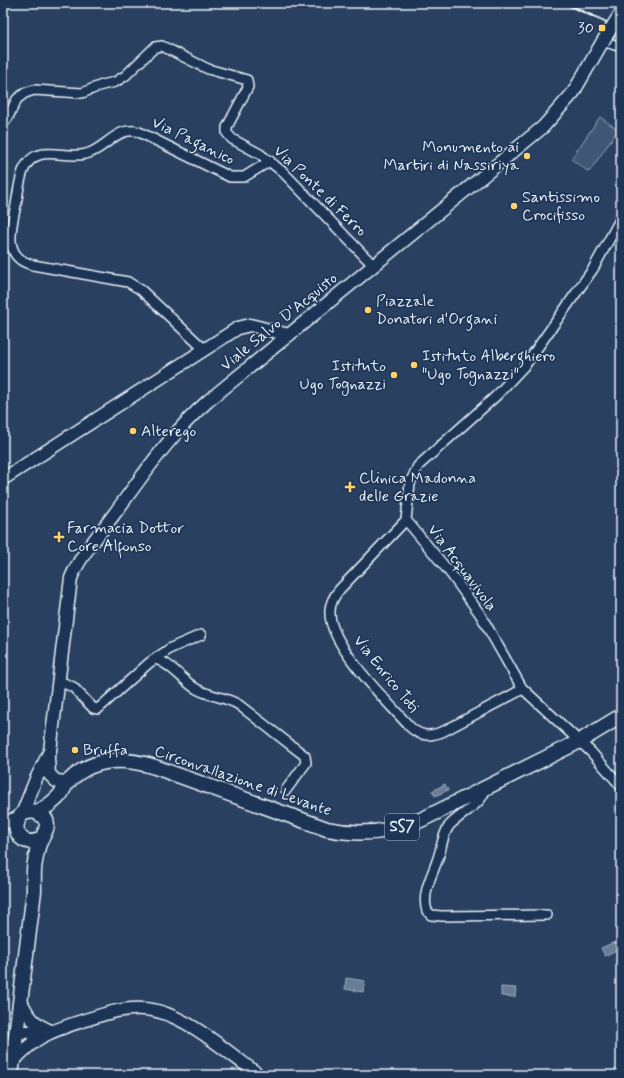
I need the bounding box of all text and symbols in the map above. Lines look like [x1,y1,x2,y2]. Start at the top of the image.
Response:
place label: 30 [578,18,594,39]
marker: 30 [597,23,607,33]
street label: Via Paganico [148,112,238,171]
place label: Monumento ai Martiri di Nassiriya [384,137,519,176]
street label: Via Ponte di Ferro [269,141,372,241]
marker: Monumento ai Martiri di Nassiriya [522,151,532,161]
place label: Santissimo Crocifisso [522,187,600,226]
marker: Santissimo Crocifisso [509,201,519,211]
street label: Viale Salvo D'Acquisto [216,268,342,376]
place label: Piazzale Donatori d'Organi [376,291,498,331]
marker: Piazzale Donatori d'Organi [363,305,373,315]
place label: Istituto Alberghiero "Ugo Tognazzi" [422,346,555,386]
place label: Istituto Ugo Tognazzi [300,356,386,396]
marker: Istituto Alberghiero "Ugo Tognazzi" [409,360,419,370]
marker: Istituto Ugo Tognazzi [389,370,399,380]
place label: Alterego [141,421,197,442]
marker: Alterego [128,426,138,436]
place label: Clinica Madonna delle Grazie [359,468,476,507]
marker: Clinica Madonna delle Grazie [344,481,356,493]
place label: Farmacia Dottor Core Alfonso [67,518,184,559]
street label: Via Acquavivola [422,520,502,616]
marker: Farmacia Dottor Core Alfonso [54,532,64,542]
street label: Via Enrico Toti [348,631,424,717]
place label: Bruffa [83,740,128,761]
street label: Circonvallazione di Levante [152,741,334,821]
marker: Bruffa [70,745,80,755]
road number: SS7 [385,814,419,840]

